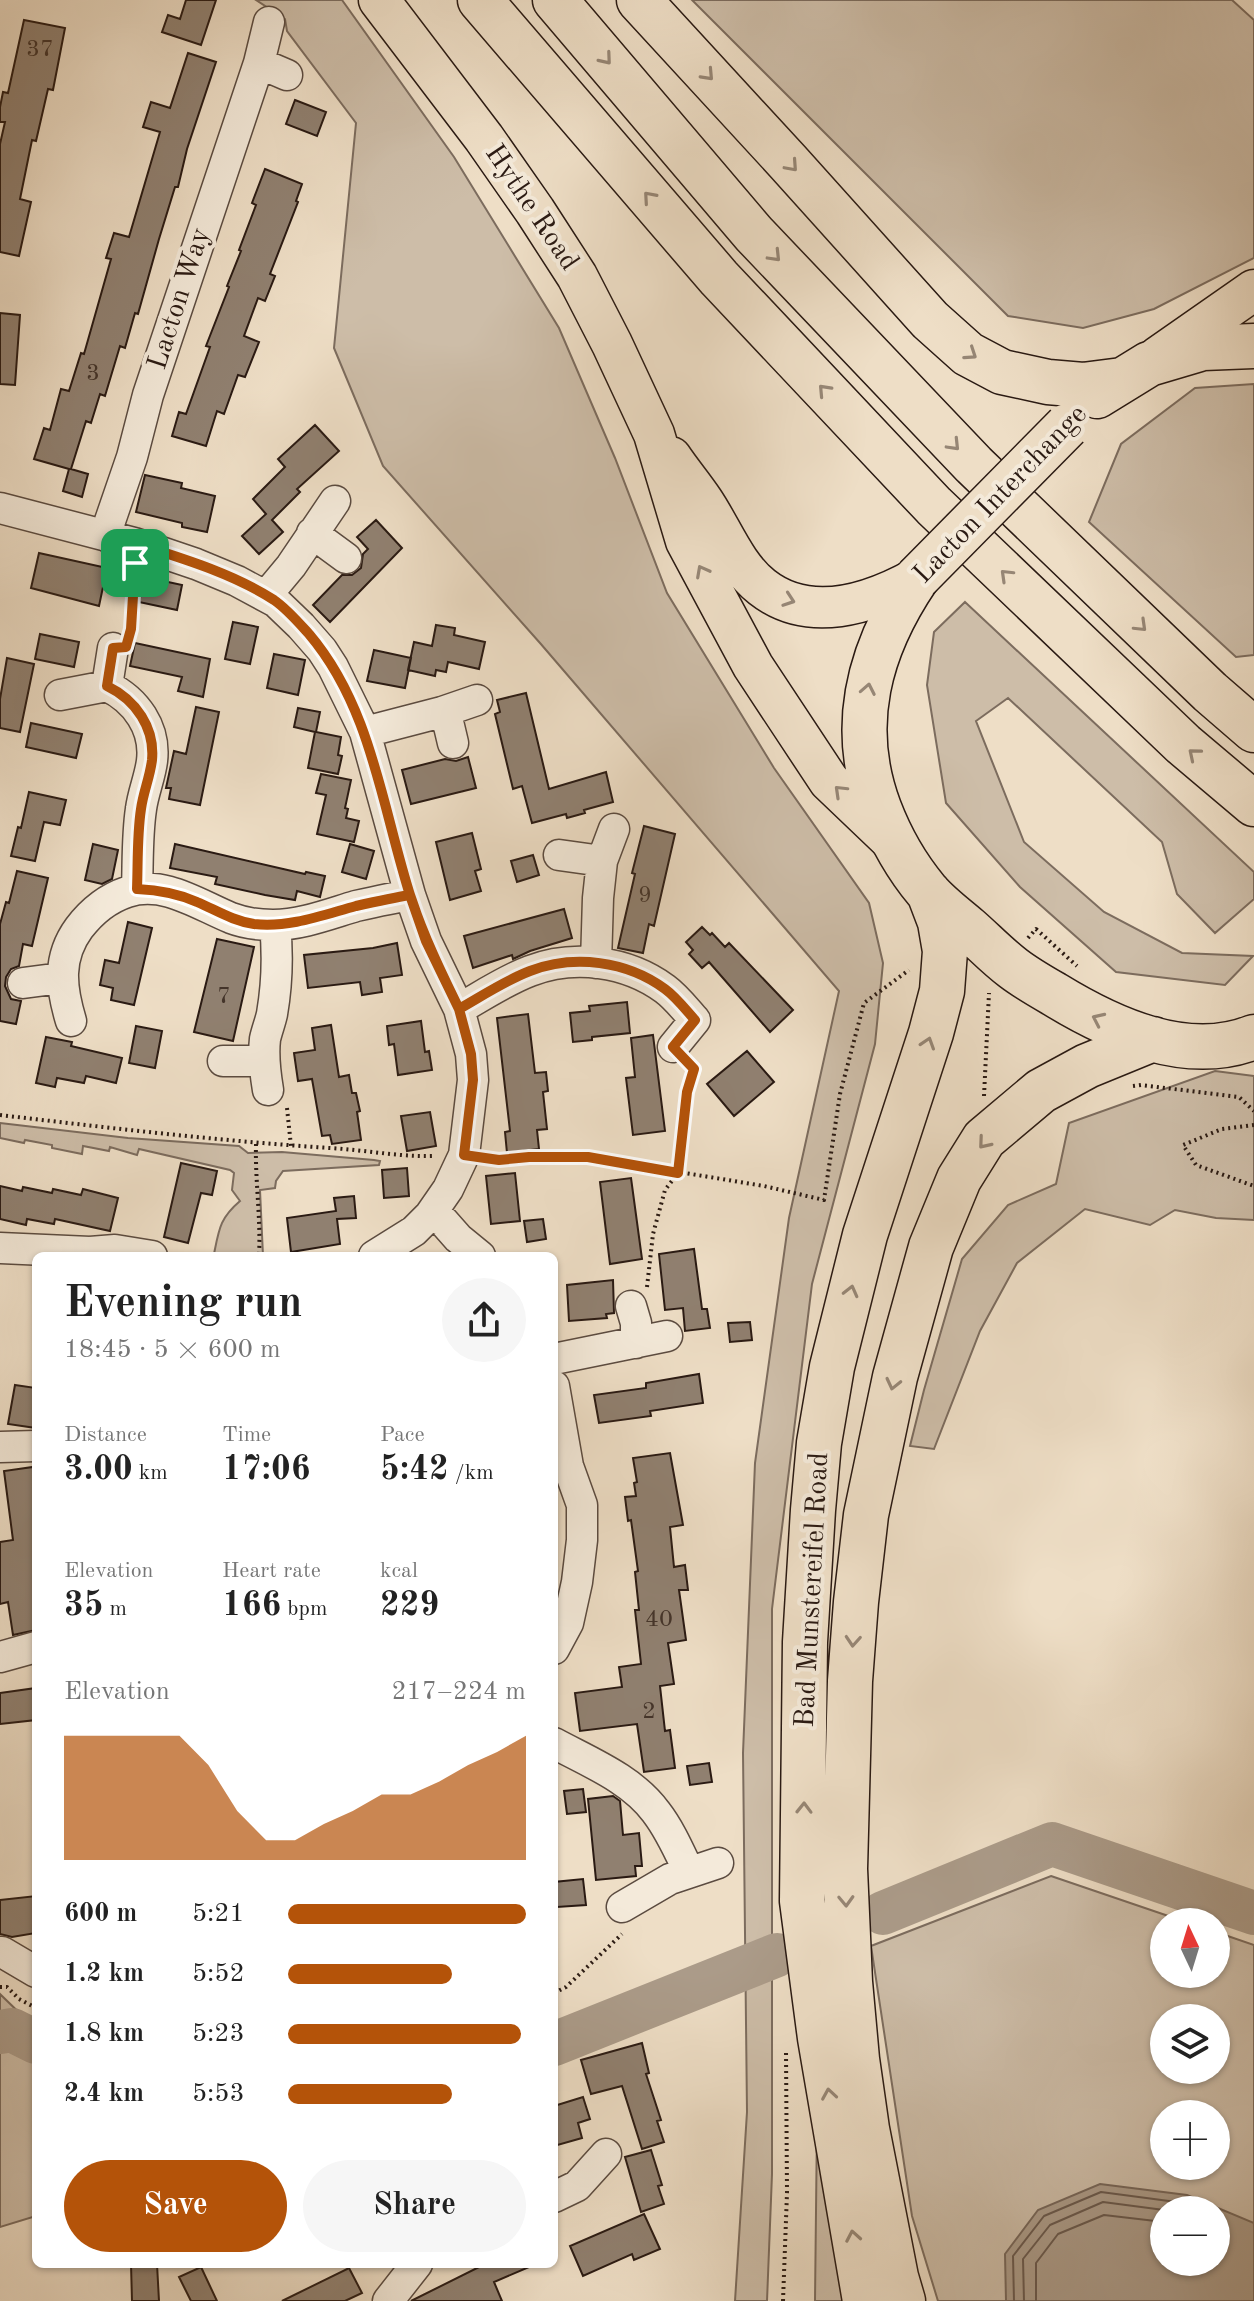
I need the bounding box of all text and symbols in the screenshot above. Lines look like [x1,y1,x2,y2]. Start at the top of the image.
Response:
house number: 37 [26,38,54,62]
one-way arrow [596,50,610,65]
one-way arrow [699,65,713,80]
street label: Hythe Road [479,140,583,276]
one-way arrow [783,157,797,171]
one-way arrow [644,192,659,207]
street label: Lacton Way [144,224,216,373]
one-way arrow [766,247,781,261]
one-way arrow [962,344,976,359]
house number: 3 [86,362,100,386]
one-way arrow [818,385,833,399]
street label: Lacton Interchange [909,400,1093,590]
one-way arrow [945,436,960,450]
pin [101,529,169,597]
icon: arrive [113,541,157,585]
one-way arrow [696,565,711,580]
one-way arrow [1001,570,1015,585]
one-way arrow [781,591,795,607]
one-way arrow [1132,616,1146,631]
one-way arrow [859,683,876,696]
one-way arrow [1189,749,1204,764]
one-way arrow [834,786,849,800]
house number: 9 [638,884,652,908]
house number: 7 [217,985,231,1009]
one-way arrow [1091,1013,1106,1029]
one-way arrow [919,1036,935,1050]
one-way arrow [979,1133,994,1148]
button: share [442,1278,526,1362]
text: Evening run [64,1282,302,1326]
one-way arrow [842,1285,859,1299]
text: 18:45 · 5 × 600 m [64,1337,281,1363]
one-way arrow [886,1377,903,1391]
text: Distance [64,1424,147,1446]
text: Time [222,1424,271,1446]
text: Pace [380,1424,425,1446]
street label: Bad Munstereifel Road [792,1452,834,1728]
text: 3.00 [64,1453,133,1487]
text: 17:06 [222,1453,310,1487]
text: 5:42 [380,1453,449,1487]
text: km [133,1462,168,1484]
text: /km [449,1462,494,1484]
text: Elevation [64,1560,154,1582]
text: Heart rate [222,1560,321,1582]
text: kcal [380,1560,418,1582]
text: 35 [64,1589,103,1623]
text: 166 [222,1589,281,1623]
text: 229 [380,1589,439,1623]
text: m [103,1598,127,1620]
text: bpm [281,1598,327,1620]
house number: 40 [645,1608,673,1632]
one-way arrow [845,1635,862,1648]
text: Elevation [64,1679,170,1705]
text: 217–224 m [391,1679,526,1705]
house number: 2 [642,1700,656,1724]
one-way arrow [796,1801,813,1814]
one-way arrow [838,1895,855,1907]
text: 600 m [64,1901,137,1927]
text: 5:21 [192,1901,245,1927]
north arrow [1150,1908,1230,1988]
map controls [1150,1908,1230,2276]
text: 1.2 km [64,1961,144,1987]
text: 5:52 [192,1961,245,1987]
button: layers [1150,2004,1230,2084]
text: 1.8 km [64,2021,144,2047]
text: 5:23 [192,2021,245,2047]
text: 2.4 km [64,2081,144,2107]
text: 5:53 [192,2081,245,2107]
one-way arrow [821,2087,838,2101]
button: + [1150,2100,1230,2180]
button: Save [64,2160,287,2252]
button: Share [303,2160,526,2252]
button: − [1150,2196,1230,2276]
one-way arrow [845,2229,862,2243]

